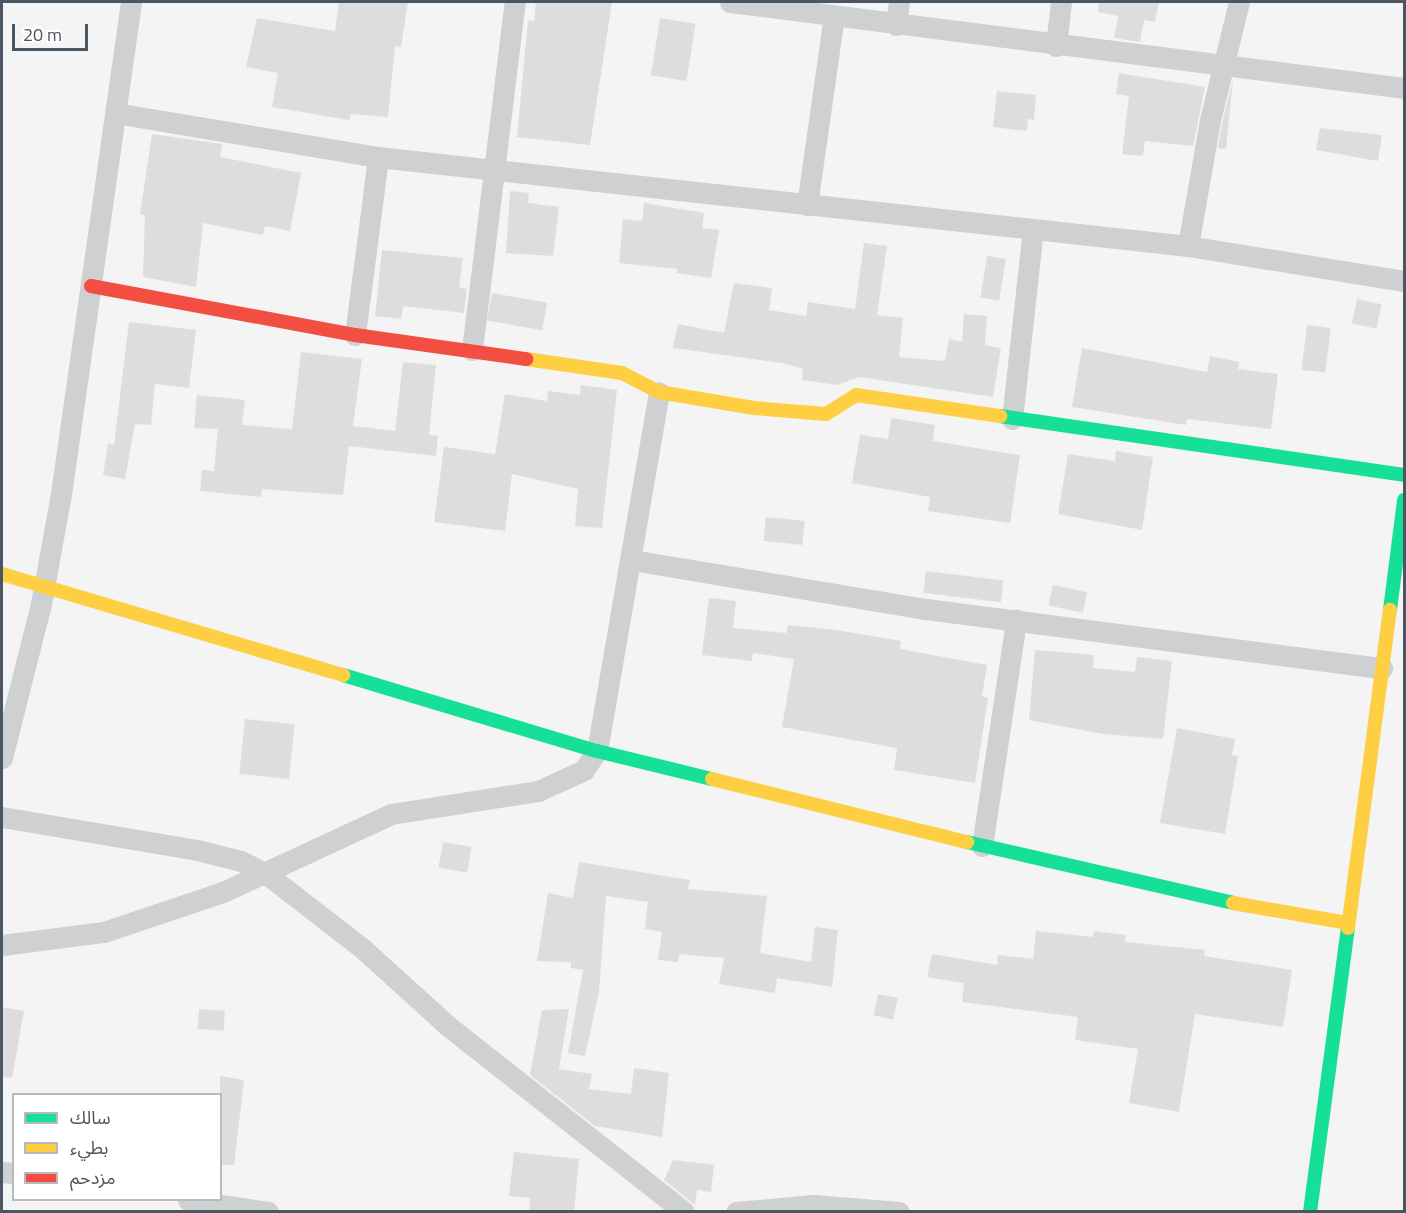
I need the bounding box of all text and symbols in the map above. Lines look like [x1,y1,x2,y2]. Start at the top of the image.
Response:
scale bar [15,12,92,50]
text: 20 m [23,21,62,48]
legend [12,1093,222,1201]
text: سالك [70,1104,111,1131]
text: بطيء [70,1134,108,1161]
text: مزدحم [70,1164,115,1191]

